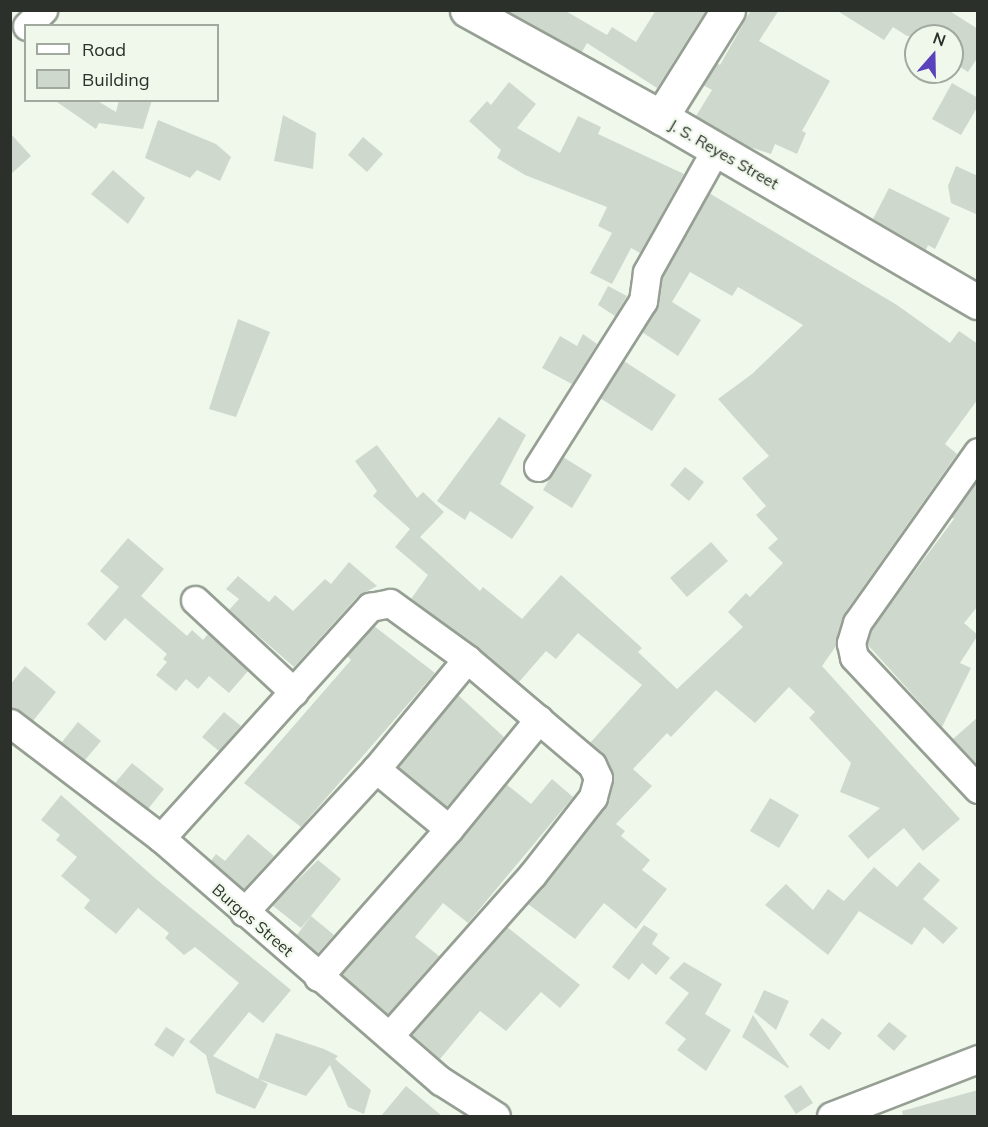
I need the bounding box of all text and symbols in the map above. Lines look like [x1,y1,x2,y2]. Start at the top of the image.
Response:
legend [24,24,219,102]
north arrow [904,24,964,84]
text: N [930,27,949,50]
text: Road [82,38,126,61]
text: Building [82,68,150,91]
street label: J. S. Reyes Street [666,115,782,193]
street label: Burgos Street [209,880,297,960]

